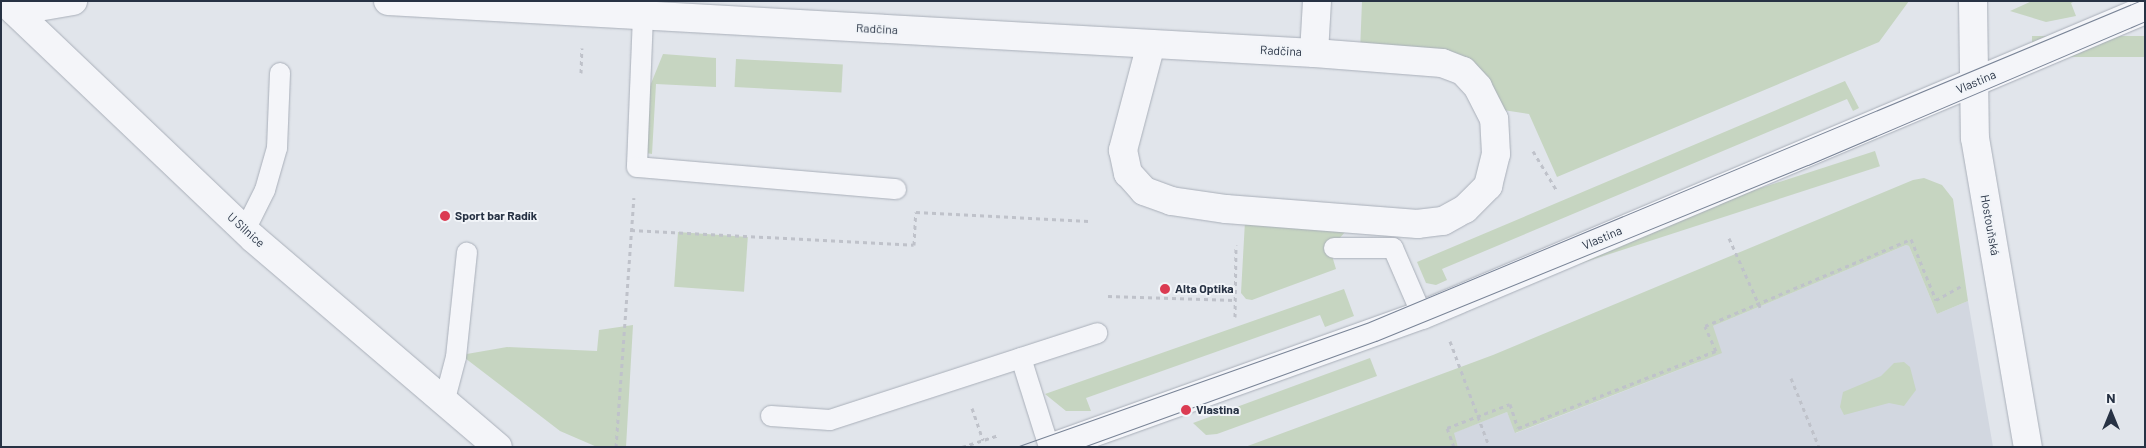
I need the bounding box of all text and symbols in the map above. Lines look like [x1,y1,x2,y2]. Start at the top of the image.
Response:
street label: Radčina [856,21,898,37]
street label: Radčina [1260,43,1302,59]
street label: Vlastina [1954,67,1998,97]
street label: Hostouňská [1978,193,2002,257]
place label: Sport bar Radík [455,209,537,223]
street label: U Silnice [224,210,268,250]
marker: Sport bar Radík [439,210,451,222]
street label: Vlastina [1580,223,1624,253]
place label: Alta Optika [1175,282,1234,296]
marker: Alta Optika [1159,283,1171,295]
north arrow [2086,388,2136,438]
text: N [2106,389,2116,406]
place label: Vlastina [1196,403,1239,417]
marker: Vlastina [1180,404,1192,416]

